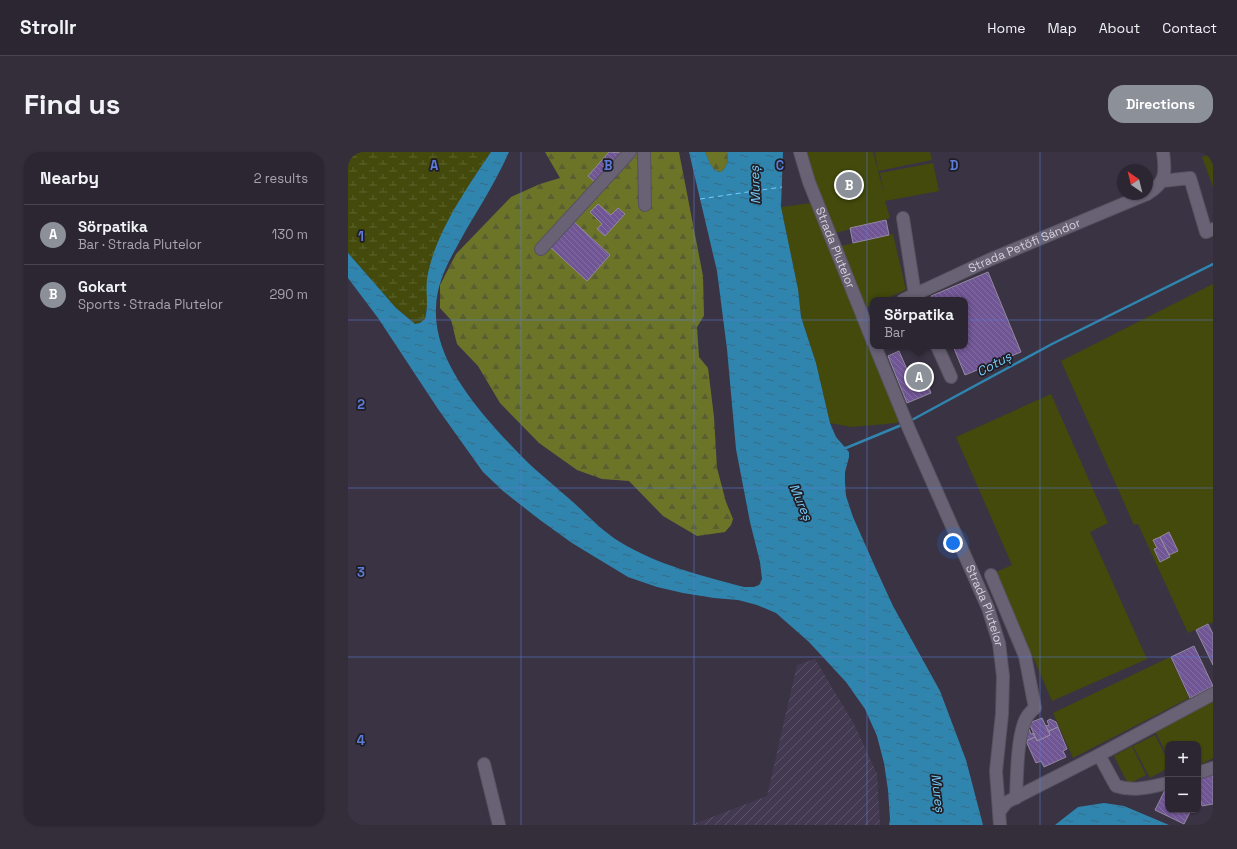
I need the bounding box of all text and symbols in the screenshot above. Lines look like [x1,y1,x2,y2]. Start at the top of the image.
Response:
text: Strollr [20,15,77,40]
text: Home [987,19,1025,37]
text: Map [1047,19,1077,37]
text: About [1099,19,1140,37]
text: Contact [1162,19,1217,37]
button: Directions [1108,85,1213,123]
text: Find us [24,86,121,122]
text: A [430,157,439,174]
text: B [604,157,613,174]
text: C [776,157,784,174]
text: D [950,157,959,174]
water label: Mureș [746,164,764,204]
north arrow [1117,164,1153,200]
text: Nearby [40,167,99,189]
text: 2 results [254,170,308,187]
pin: B [836,170,862,200]
street label: Strada Plutelor [812,204,859,291]
street label: Strada Petöfi Sándor [966,215,1083,277]
text: Sörpatika [78,217,148,236]
text: A [49,226,57,243]
text: 130 m [272,226,308,243]
text: 1 [358,228,364,245]
text: Bar · Strada Plutelor [78,236,202,253]
text: Gokart [78,277,127,296]
text: B [49,286,57,303]
text: 290 m [269,286,308,303]
text: Sports · Strada Plutelor [78,296,223,313]
popup [870,297,968,349]
text: Sörpatika [884,305,954,324]
text: Bar [884,324,905,341]
water label: Cotuș [974,347,1015,380]
pin: A [906,362,932,392]
text: 2 [357,396,365,413]
water label: Mureș [786,481,817,524]
your location [943,533,963,553]
street label: Strada Plutelor [962,562,1007,648]
text: 3 [357,564,365,581]
text: 4 [357,732,365,749]
map controls [1165,741,1201,813]
button: + [1165,741,1201,777]
water label: Mureș [927,773,949,814]
button: − [1165,777,1201,813]

